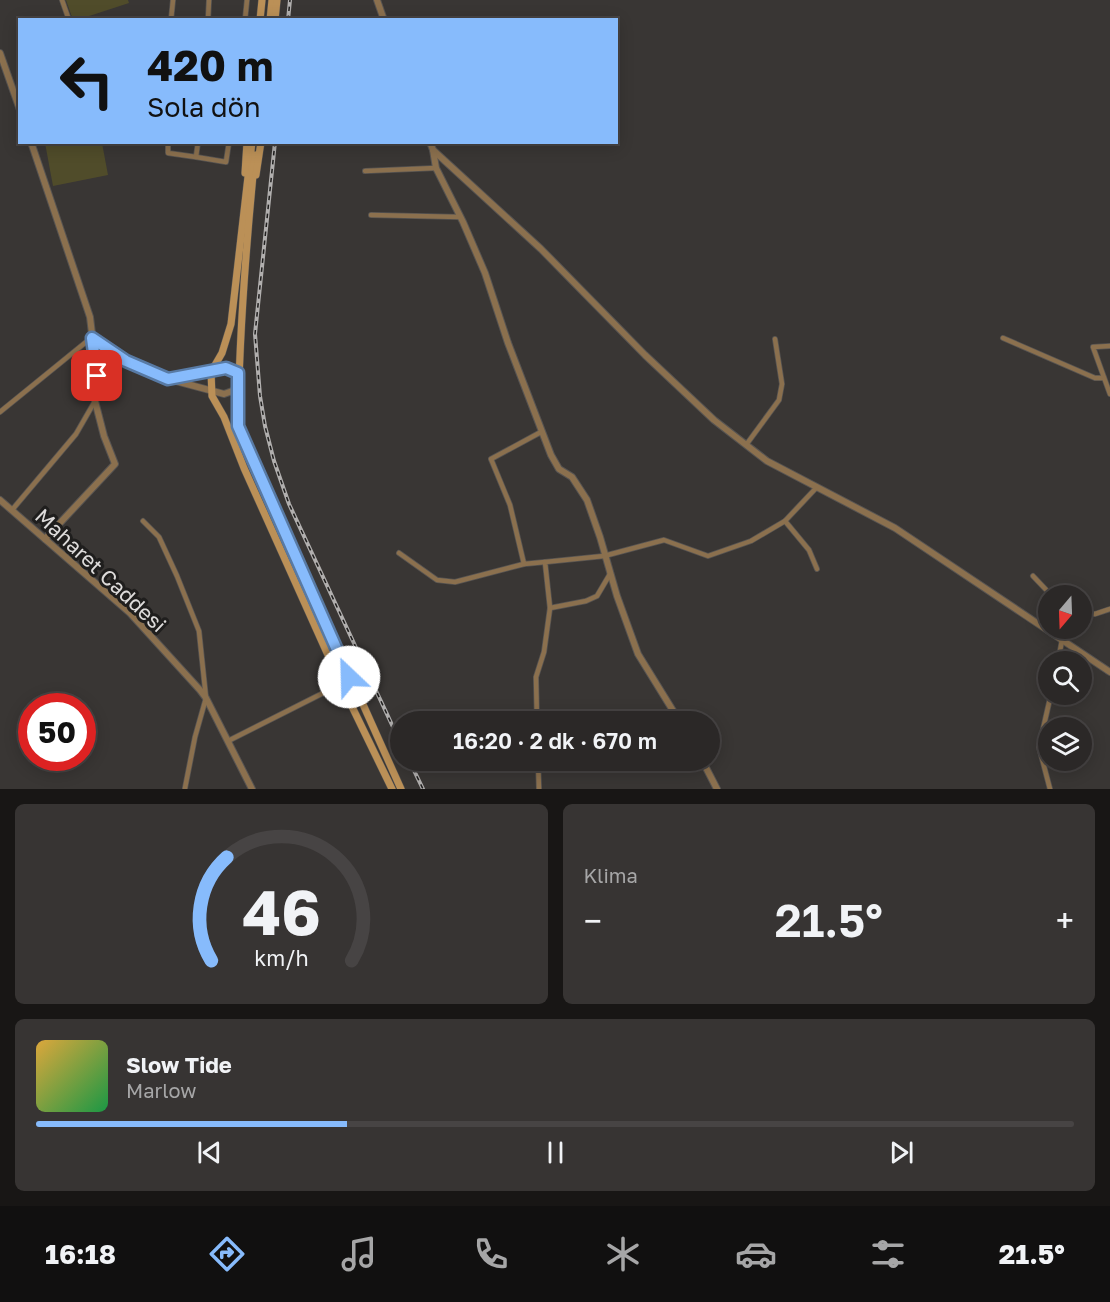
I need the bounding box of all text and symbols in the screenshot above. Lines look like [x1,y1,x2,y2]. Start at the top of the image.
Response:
text: 420 m [147,40,273,90]
icon: left [48,42,126,120]
text: Sola dön [147,91,261,123]
pin [71,350,122,401]
icon: arrive [80,359,113,392]
street label: Maharet Caddesi [30,503,172,637]
north arrow [1038,585,1092,639]
map controls [1038,585,1092,771]
position arrow [317,645,381,709]
button: search [1038,651,1092,705]
speed limit sign: 50 [18,693,96,771]
button: layers [1038,717,1092,771]
text: 16:20 · 2 dk · 670 m [453,727,657,754]
text: Klima [584,863,638,887]
text: 46 [242,874,321,949]
text: 21.5° [775,893,883,947]
text: − [584,901,602,940]
text: + [1056,901,1074,940]
text: km/h [254,945,309,971]
text: Slow Tide [126,1051,232,1078]
text: Marlow [126,1078,197,1102]
icon: previous [193,1136,226,1169]
icon: pause [539,1136,572,1169]
icon: next [885,1136,918,1169]
icon: directions [206,1233,248,1275]
icon: music [338,1233,380,1275]
icon: phone [470,1233,512,1275]
icon: climate [602,1233,644,1275]
icon: car [735,1233,777,1275]
icon: filters [867,1233,909,1275]
text: 16:18 [45,1238,116,1270]
text: 21.5° [999,1238,1065,1270]

